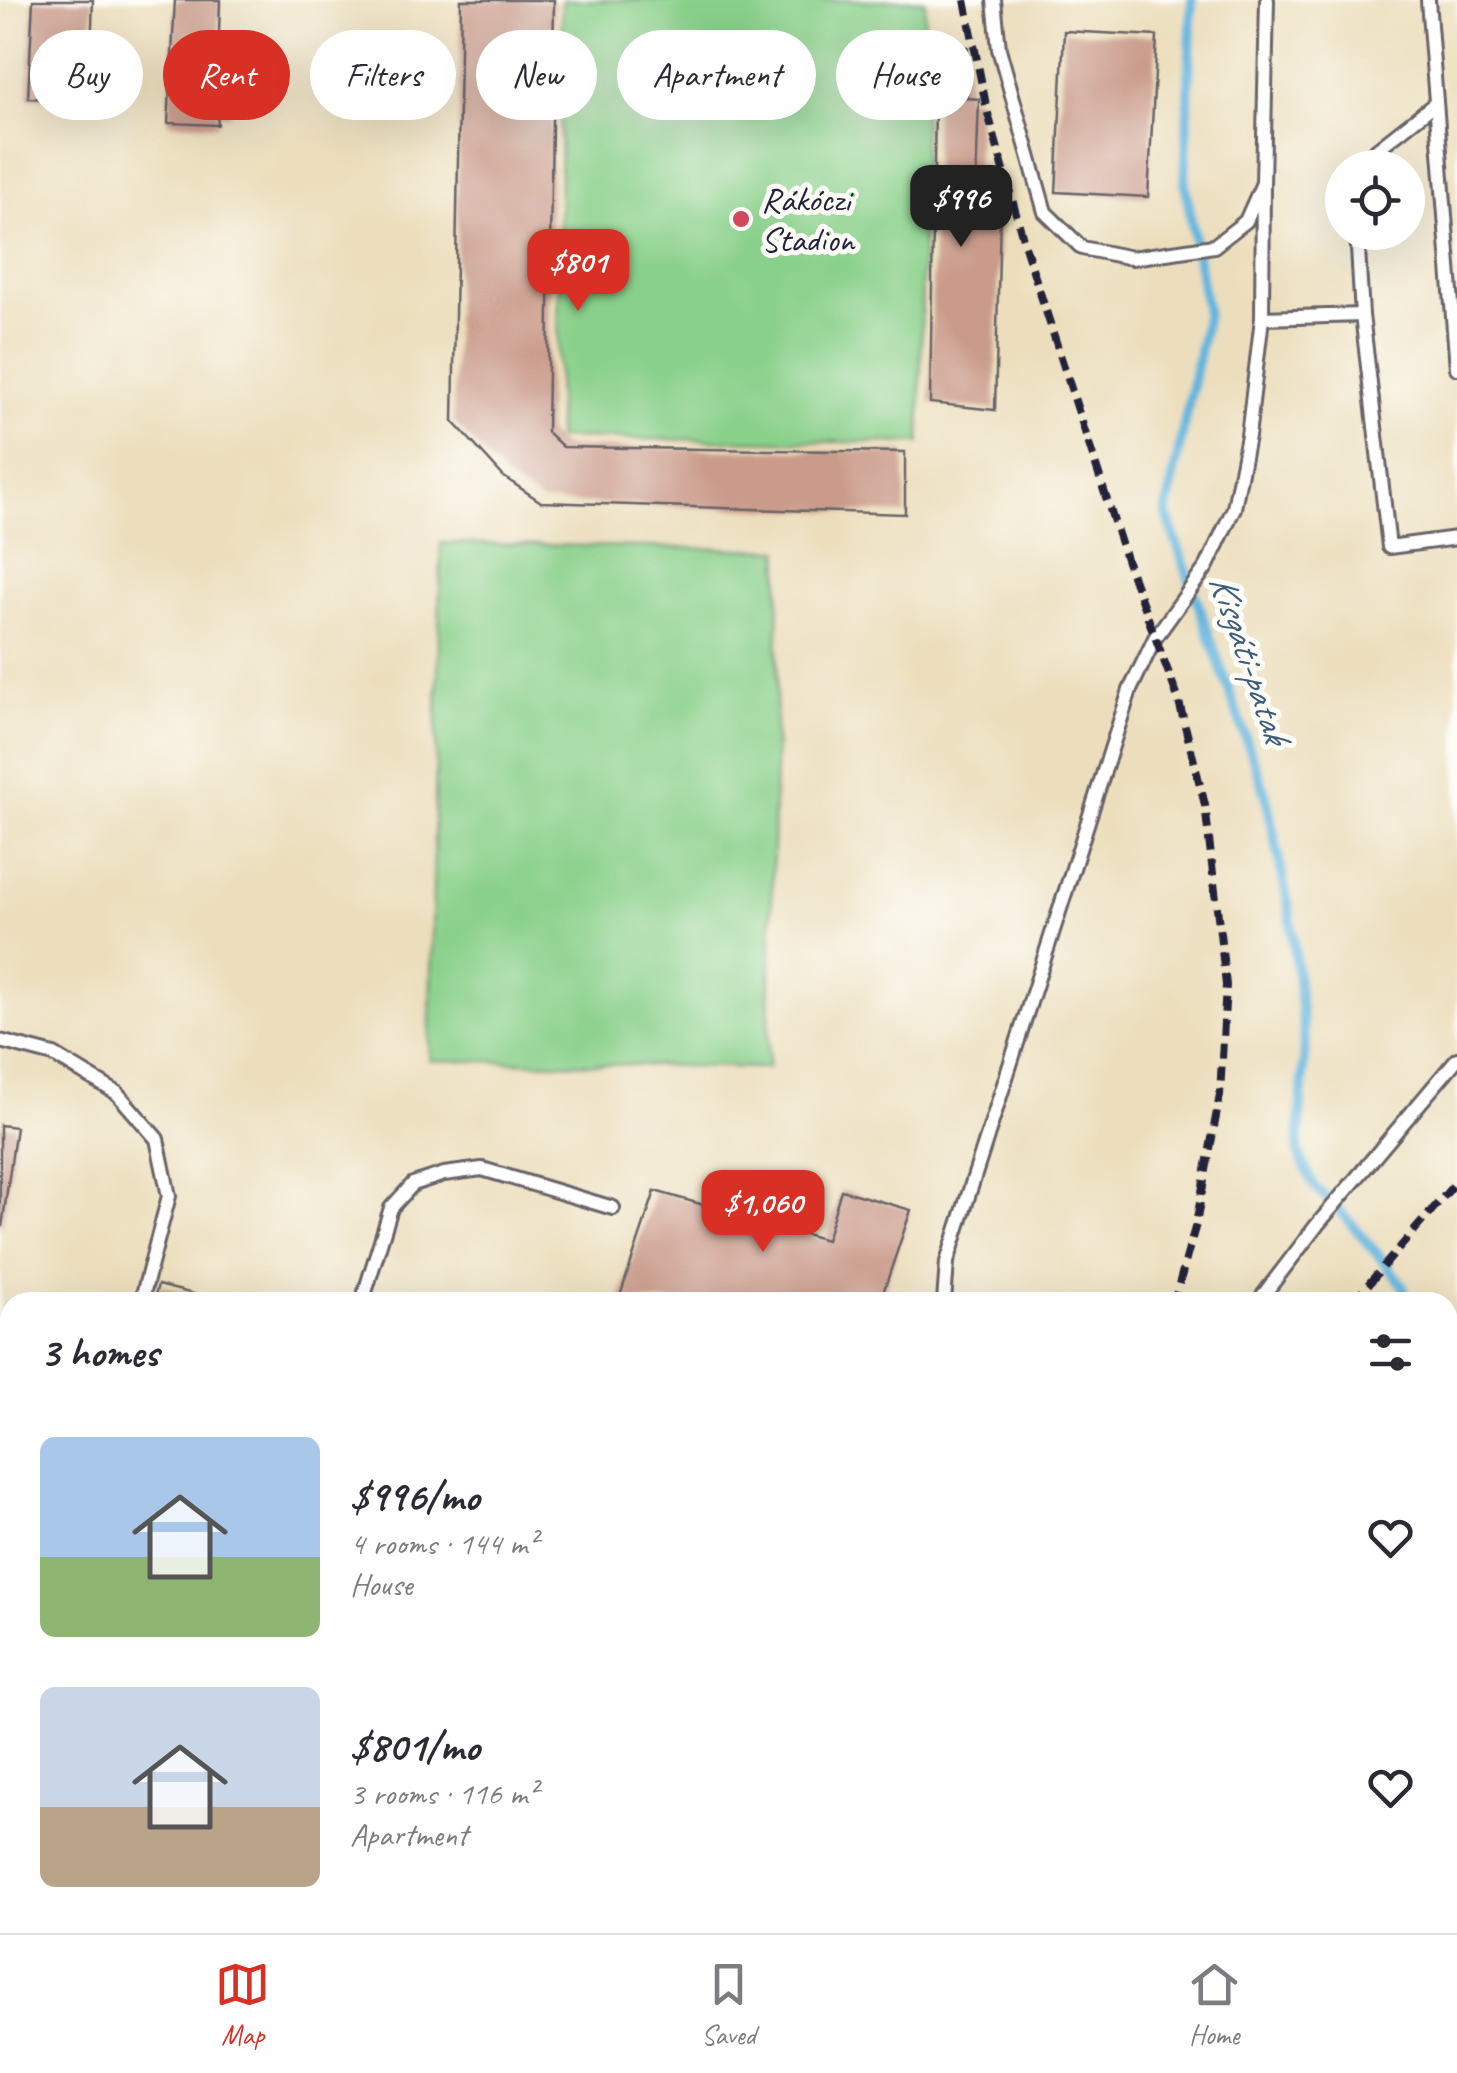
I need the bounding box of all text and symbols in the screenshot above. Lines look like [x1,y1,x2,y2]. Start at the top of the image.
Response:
chip: Buy [30,30,143,120]
chip: Rent [163,30,290,120]
chip: Filters [310,30,456,120]
chip: New [476,30,597,120]
chip: Apartment [617,30,816,120]
chip: House [836,30,974,120]
map controls [1325,150,1425,250]
button: locate [1325,150,1425,250]
pin: $996 [902,165,1020,250]
place label: Rákóczi Stadion [761,177,856,262]
text: $996 [932,177,990,218]
marker: Rákóczi Stadion [730,208,752,230]
pin: $801 [519,229,637,314]
text: $801 [549,241,607,282]
water label: Kisgáti-patak [1199,568,1302,755]
pin: $1,060 [682,1170,844,1255]
text: $1,060 [723,1182,803,1223]
icon: filters [1363,1325,1418,1380]
text: 3 homes [40,1326,159,1379]
text: $996/mo [350,1470,479,1523]
icon: home [120,1477,240,1597]
icon: heart [1363,1510,1418,1565]
text: 4 rooms · 144 m² [350,1523,537,1564]
text: House [350,1564,412,1605]
text: $801/mo [350,1720,479,1773]
icon: home [120,1727,240,1847]
icon: heart [1363,1760,1418,1815]
text: 3 rooms · 116 m² [350,1773,537,1814]
text: Apartment [350,1814,468,1855]
tab: Map [215,1957,270,2052]
tab: Saved [701,1957,756,2052]
tab: Home [1187,1957,1242,2052]

